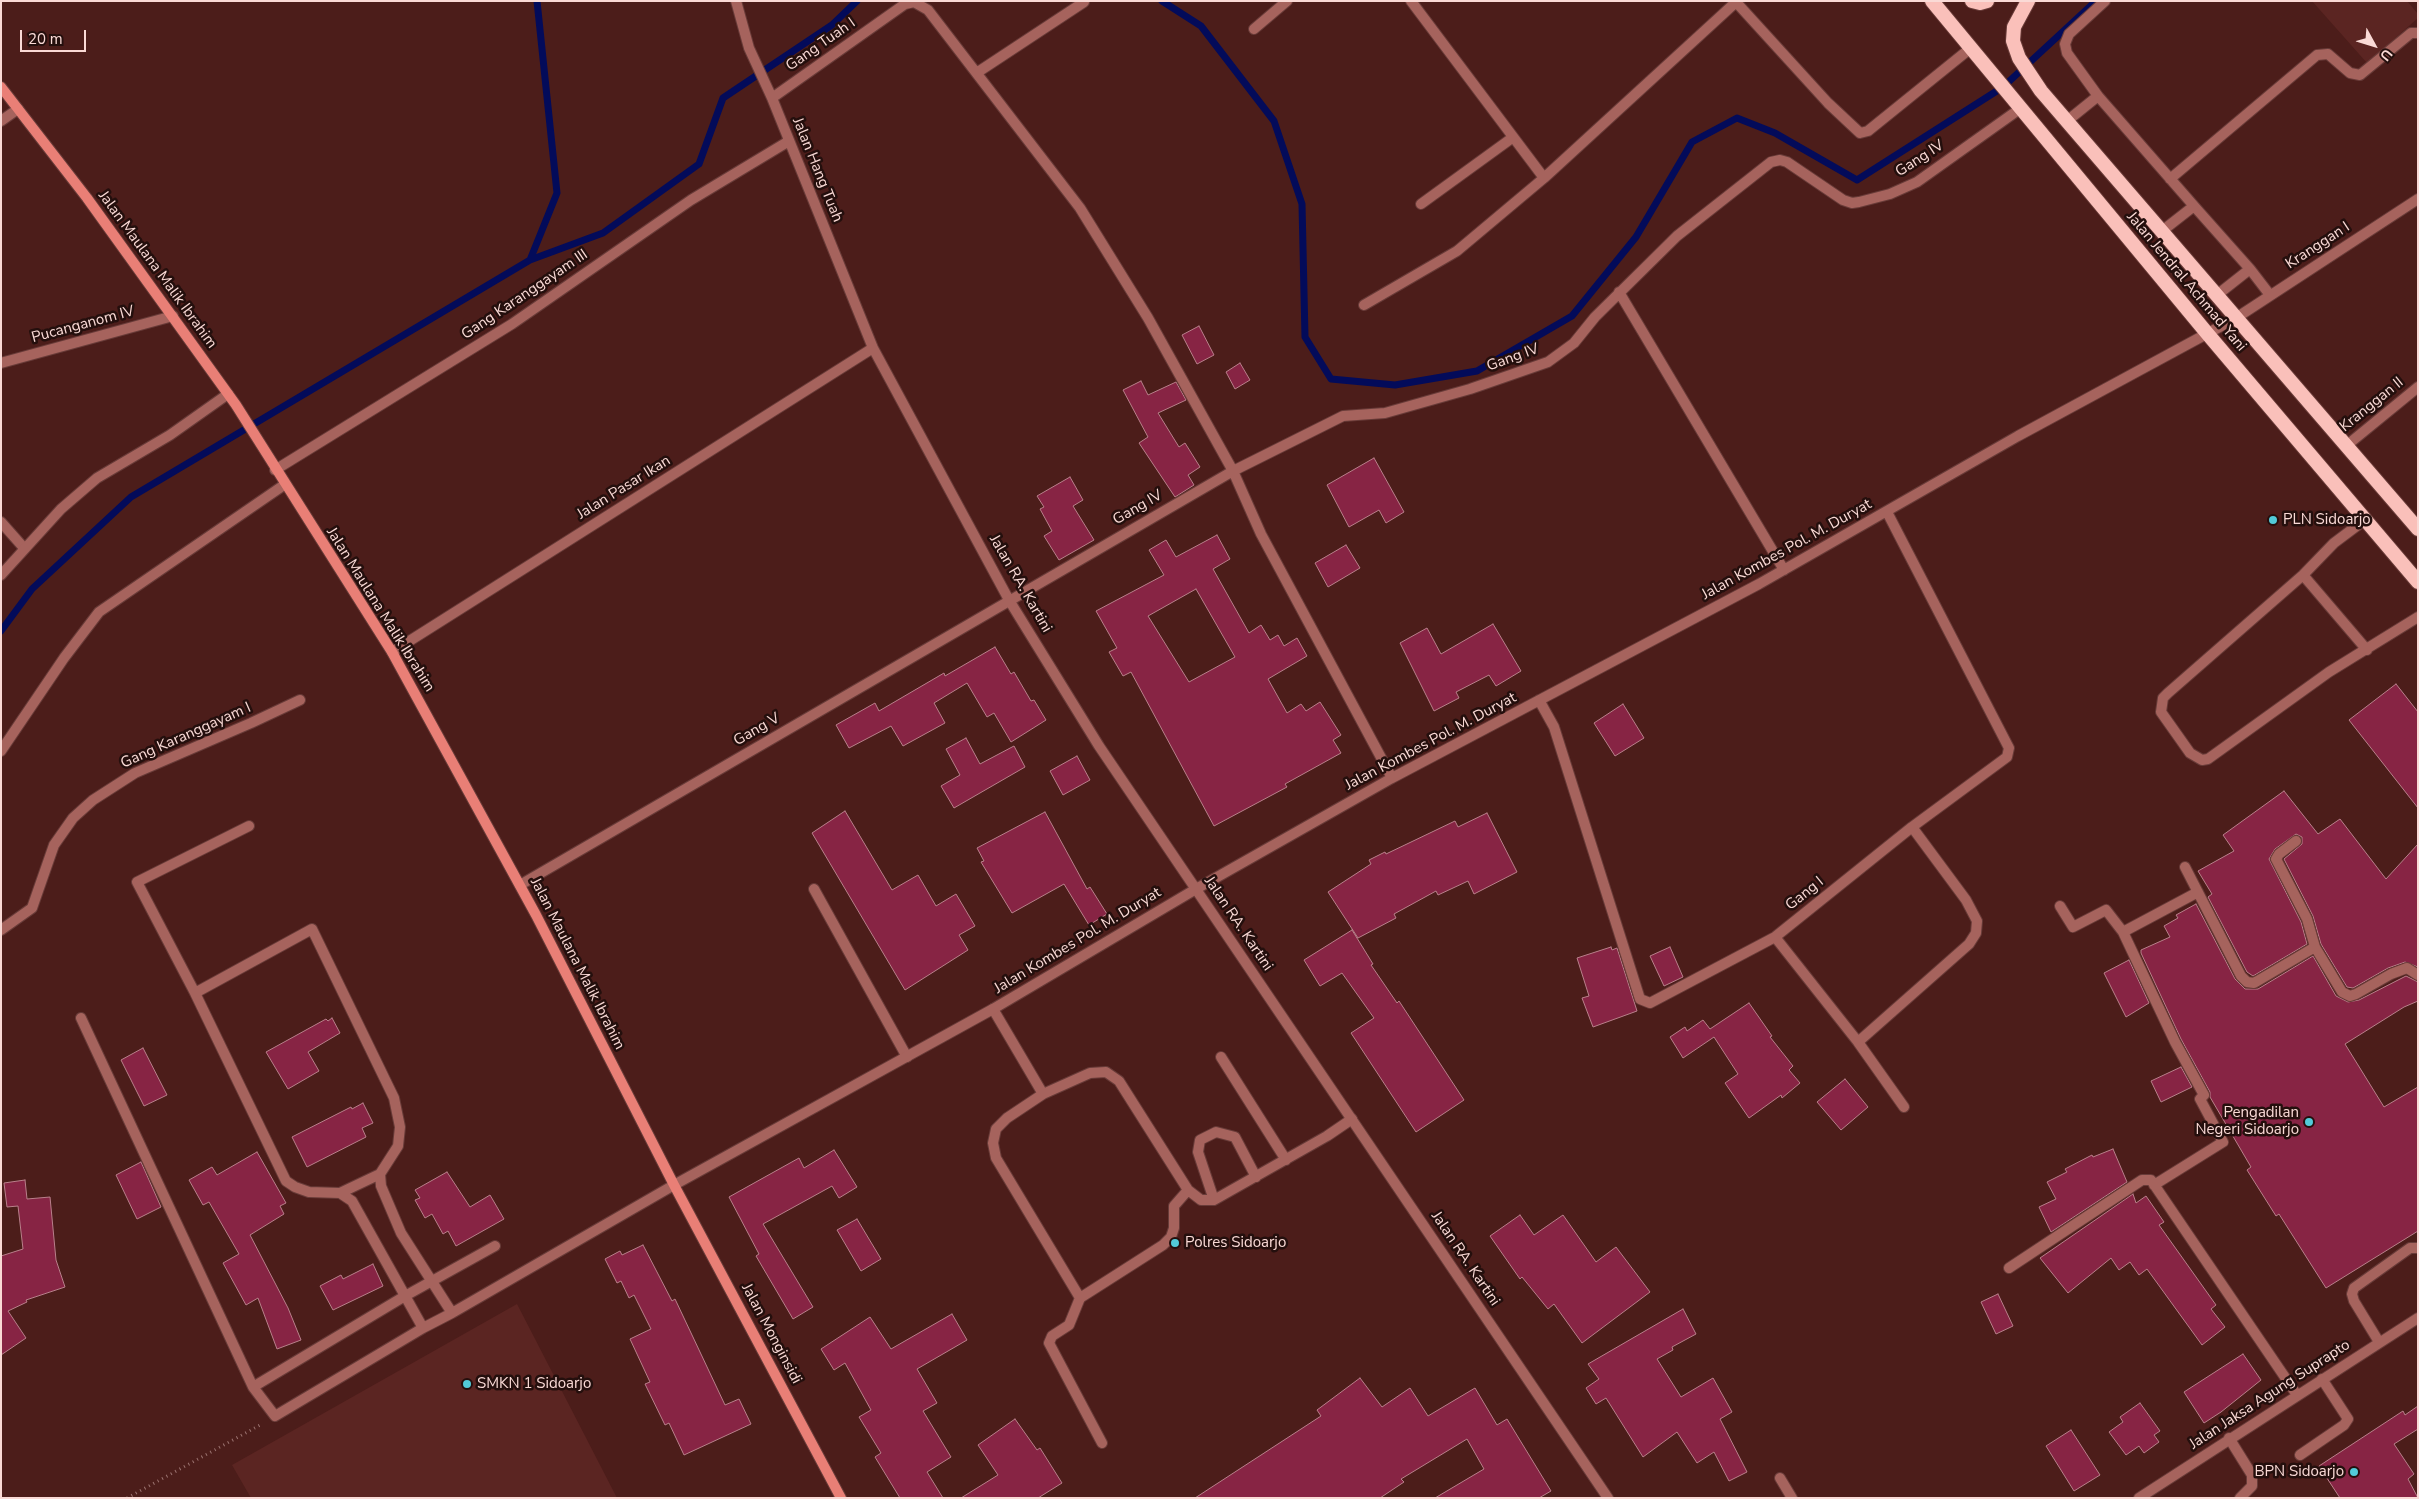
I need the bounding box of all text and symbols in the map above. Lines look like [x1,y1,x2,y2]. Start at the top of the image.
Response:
street label: Gang Tuah I [783,15,859,75]
scale bar [22,20,89,52]
north arrow [2349,20,2399,70]
text: 20 m [28,29,63,49]
text: U [2375,45,2397,65]
street label: Jalan Hang Tuah [788,115,846,225]
street label: Gang IV [1892,137,1948,181]
street label: Jalan Maulana Malik Ibrahim [94,188,220,352]
street label: Jalan Jendral Achmad Yani [2122,209,2250,355]
street label: Kranggan I [2283,219,2353,273]
street label: Gang Karanggayam III [459,246,591,344]
street label: Pucanganom IV [30,303,136,347]
street label: Gang IV [1484,340,1542,376]
street label: Kranggan II [2337,374,2407,436]
street label: Jalan Pasar Ikan [574,452,674,524]
street label: Gang IV [1110,487,1166,529]
street label: Jalan Kombes Pol. M. Duryat [1699,496,1875,604]
place label: PLN Sidoarjo [2283,511,2371,529]
marker: PLN Sidoarjo [2267,514,2279,526]
street label: Jalan Maulana Malik Ibrahim [322,525,438,695]
street label: Jalan RA. Kartini [985,532,1055,636]
street label: Jalan Kombes Pol. M. Duryat [1342,689,1520,795]
street label: Gang Karanggayam I [118,699,254,773]
street label: Gang V [731,710,783,750]
street label: Jalan RA. Kartini [1200,873,1276,975]
street label: Gang I [1782,873,1828,915]
street label: Jalan Maulana Malik Ibrahim [526,875,628,1053]
street label: Jalan Kombes Pol. M. Duryat [991,884,1165,998]
place label: Pengadilan Negeri Sidoarjo [2195,1104,2299,1139]
marker: Pengadilan Negeri Sidoarjo [2303,1116,2315,1128]
street label: Jalan RA. Kartini [1427,1208,1503,1310]
place label: Polres Sidoarjo [1185,1234,1286,1252]
marker: Polres Sidoarjo [1169,1237,1181,1249]
street label: Jalan Monginsidi [737,1281,805,1387]
street label: Jalan Jaksa Agung Suprapto [2186,1336,2354,1454]
place label: SMKN 1 Sidoarjo [477,1375,591,1393]
marker: SMKN 1 Sidoarjo [461,1378,473,1390]
place label: BPN Sidoarjo [2254,1463,2344,1481]
marker: BPN Sidoarjo [2348,1466,2360,1478]

